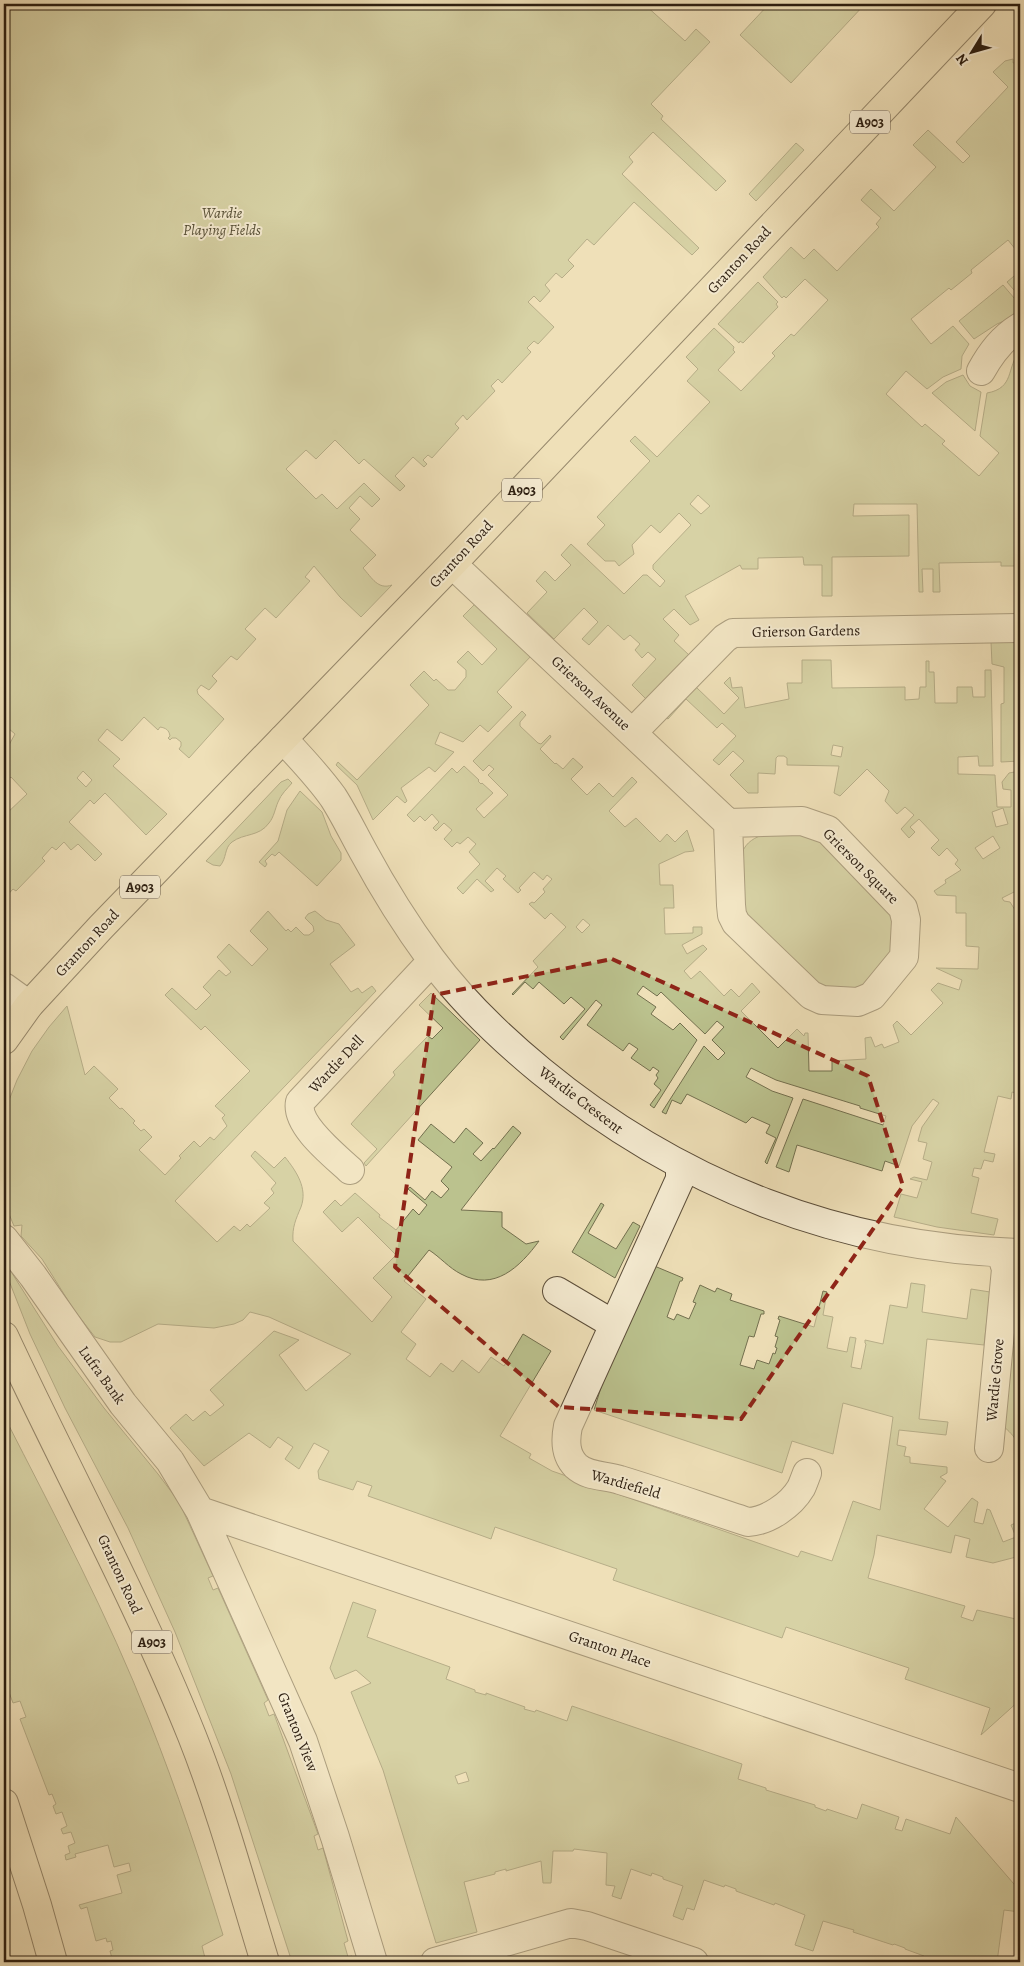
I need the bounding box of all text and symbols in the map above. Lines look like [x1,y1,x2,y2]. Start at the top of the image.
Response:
north arrow [946,28,996,78]
text: N [951,50,973,69]
road number: A903 [850,110,890,134]
park label: Wardie Playing Fields [183,203,261,240]
street label: Granton Road [703,221,776,298]
road number: A903 [502,478,542,502]
street label: Granton Road [425,515,498,592]
street label: Grierson Gardens [752,620,860,642]
street label: Grierson Avenue [547,651,635,735]
street label: Grierson Square [819,824,903,908]
road number: A903 [120,876,160,899]
street label: Granton Road [51,904,124,981]
street label: Wardie Dell [303,1031,368,1098]
street label: Wardie Crescent [534,1061,627,1138]
street label: Wardie Grove [981,1337,1009,1423]
street label: Lufra Bank [74,1342,130,1409]
street label: Wardiefield [588,1464,664,1504]
street label: Granton Road [93,1531,147,1618]
street label: Granton Place [566,1626,654,1673]
road number: A903 [132,1630,172,1654]
street label: Granton View [273,1689,323,1775]

